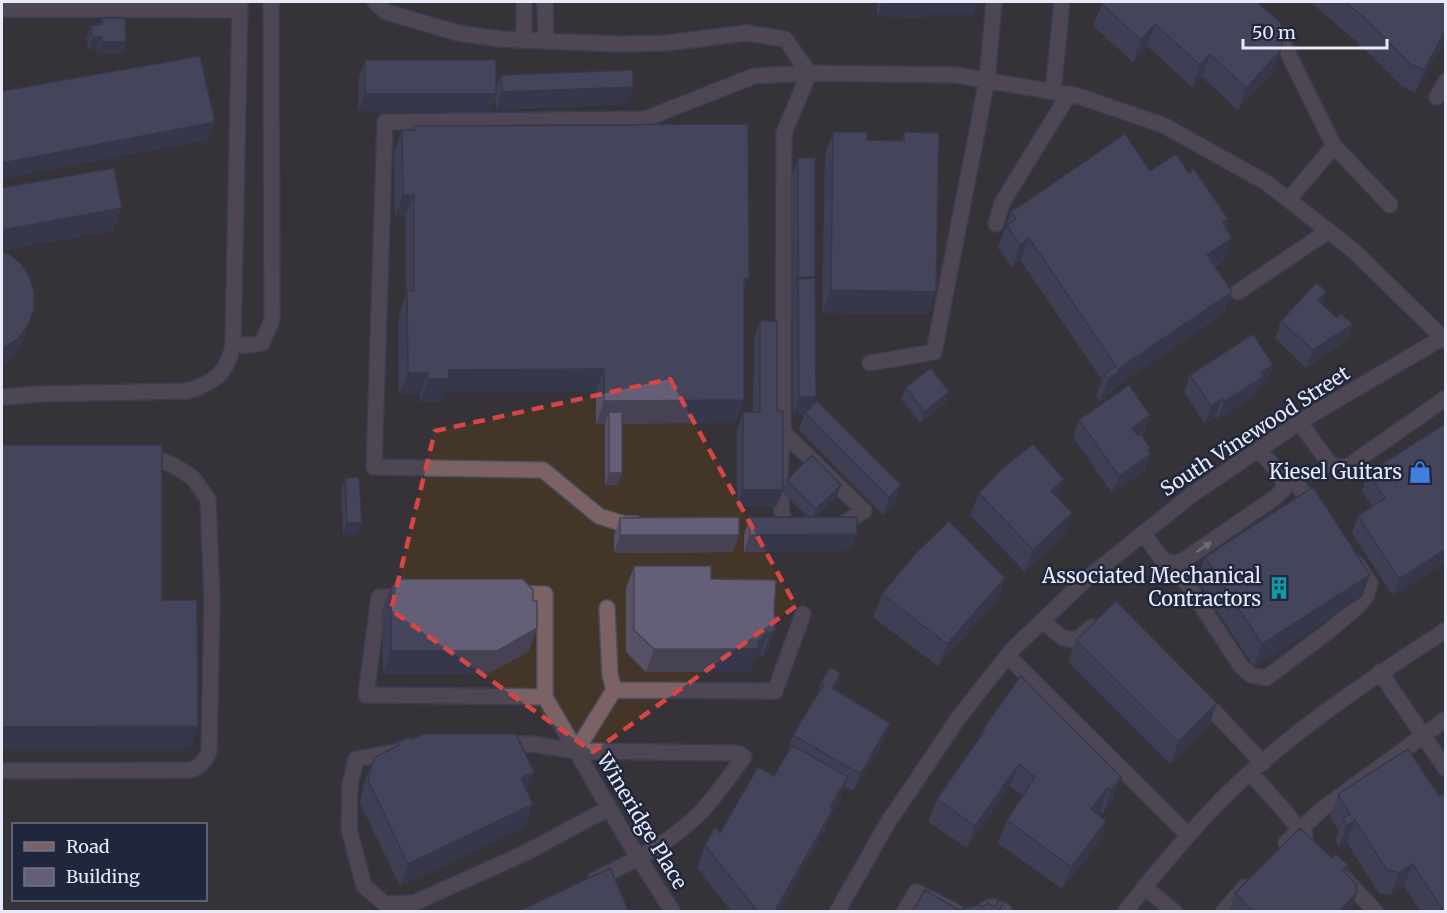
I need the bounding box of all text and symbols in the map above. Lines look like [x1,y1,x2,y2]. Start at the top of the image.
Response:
scale bar [1243,12,1387,50]
text: 50 m [1252,21,1296,44]
street label: South Vinewood Street [1155,360,1354,501]
place label: Kiesel Guitars [1269,459,1402,484]
shop icon: Kiesel Guitars [1407,459,1433,485]
one-way arrow [1195,541,1211,553]
place label: Associated Mechanical Contractors [1041,563,1261,611]
building icon: Associated Mechanical Contractors [1266,575,1292,601]
street label: Wineridge Place [591,747,693,893]
legend [12,823,207,901]
text: Road [66,835,110,858]
text: Building [66,865,140,888]

